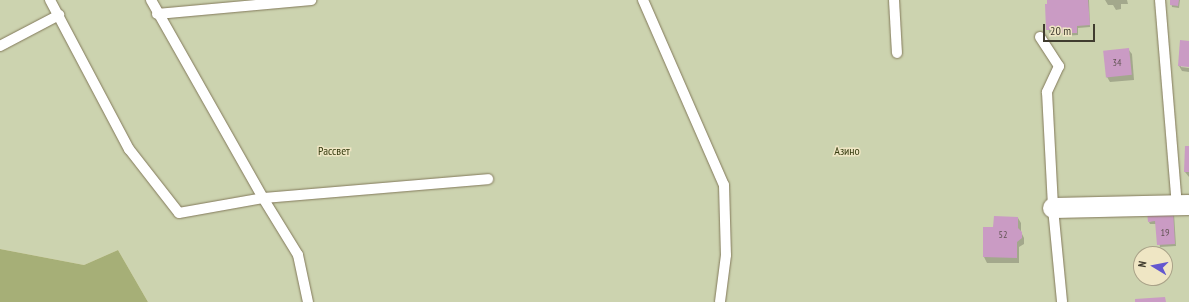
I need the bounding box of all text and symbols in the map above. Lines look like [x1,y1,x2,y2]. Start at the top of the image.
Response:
scale bar [1045,16,1097,42]
text: 20 m [1050,23,1071,38]
house number: 34 [1113,57,1121,69]
park label: Рассвет [318,144,350,158]
park label: Азино [834,144,860,158]
house number: 19 [1161,227,1169,239]
house number: 52 [999,229,1007,241]
north arrow [1133,246,1173,286]
text: N [1135,260,1150,268]

